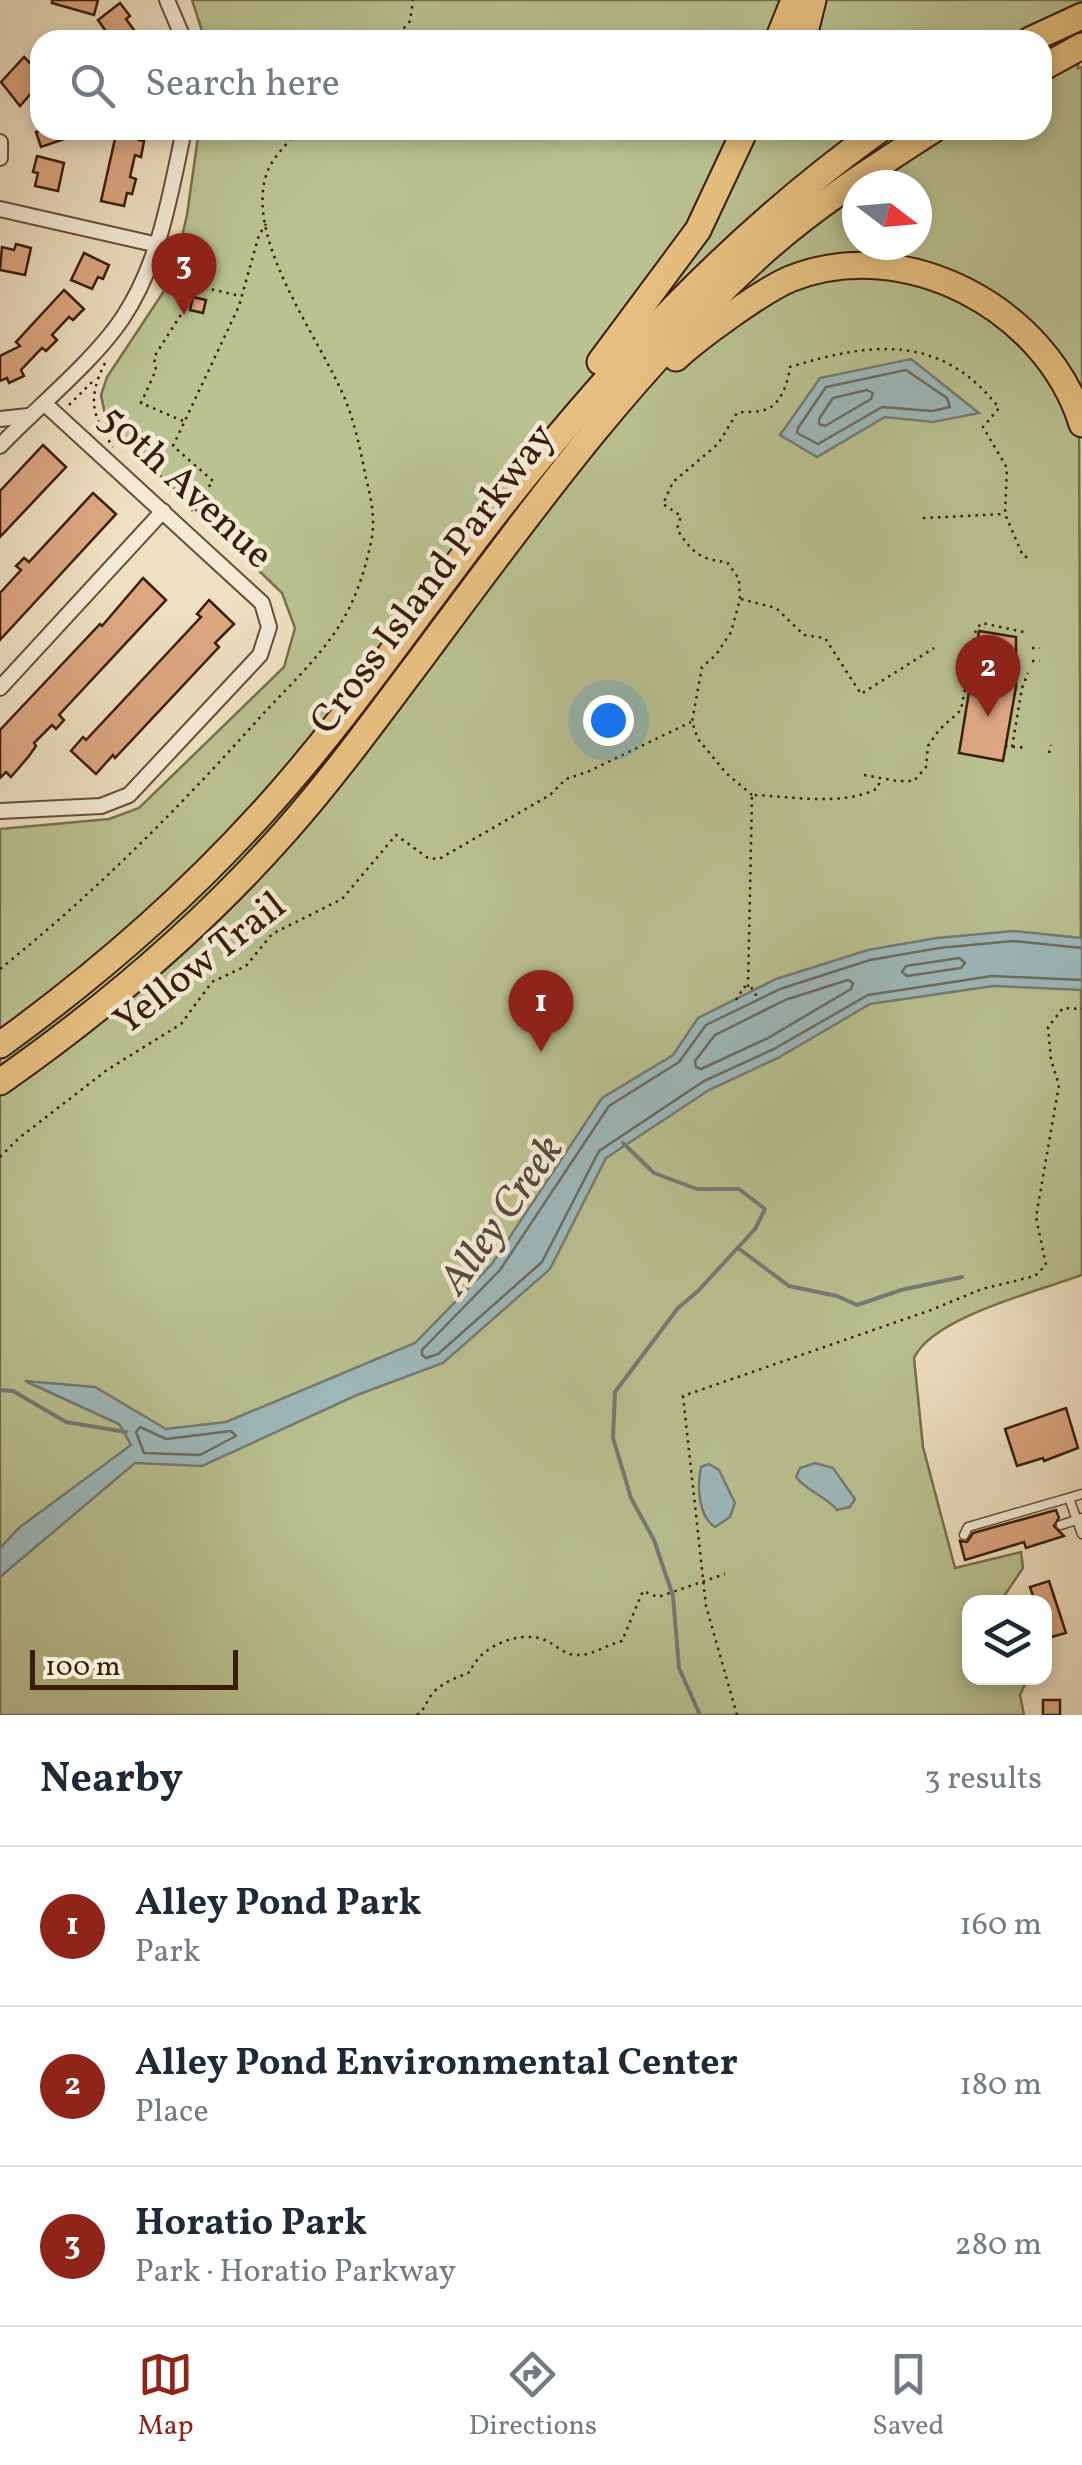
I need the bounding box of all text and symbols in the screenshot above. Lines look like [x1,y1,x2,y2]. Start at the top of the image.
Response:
search box [30,30,1052,140]
icon: search [65,58,120,113]
text: Search here [145,59,340,112]
north arrow [842,170,932,260]
pin: 3 [152,232,216,315]
street label: 50th Avenue [86,393,284,583]
street label: Cross Island Parkway [298,412,570,747]
pin: 2 [956,634,1020,717]
your location [583,695,634,746]
street label: Yellow Trail [103,880,299,1050]
pin: 1 [508,970,574,1052]
water label: Alley Creek [425,1124,579,1309]
map controls [962,1595,1052,1685]
button: layers [962,1595,1052,1685]
scale bar [30,1645,238,1690]
text: 100 m [45,1648,120,1687]
text: Nearby [40,1751,183,1810]
text: 3 results [924,1758,1042,1802]
text: Alley Pond Park [135,1878,422,1931]
text: 1 [66,1904,79,1948]
text: 160 m [959,1904,1042,1948]
text: Park [135,1931,200,1975]
text: Alley Pond Environmental Center [135,2038,738,2091]
text: 2 [64,2064,81,2108]
text: 180 m [959,2064,1042,2108]
text: Place [135,2091,209,2135]
text: Horatio Park [135,2198,367,2251]
text: 3 [64,2224,81,2268]
text: 280 m [955,2224,1042,2268]
text: Park · Horatio Parkway [135,2251,456,2295]
tab: Map [138,2347,194,2446]
tab: Directions [469,2347,597,2446]
tab: Saved [872,2347,944,2446]

